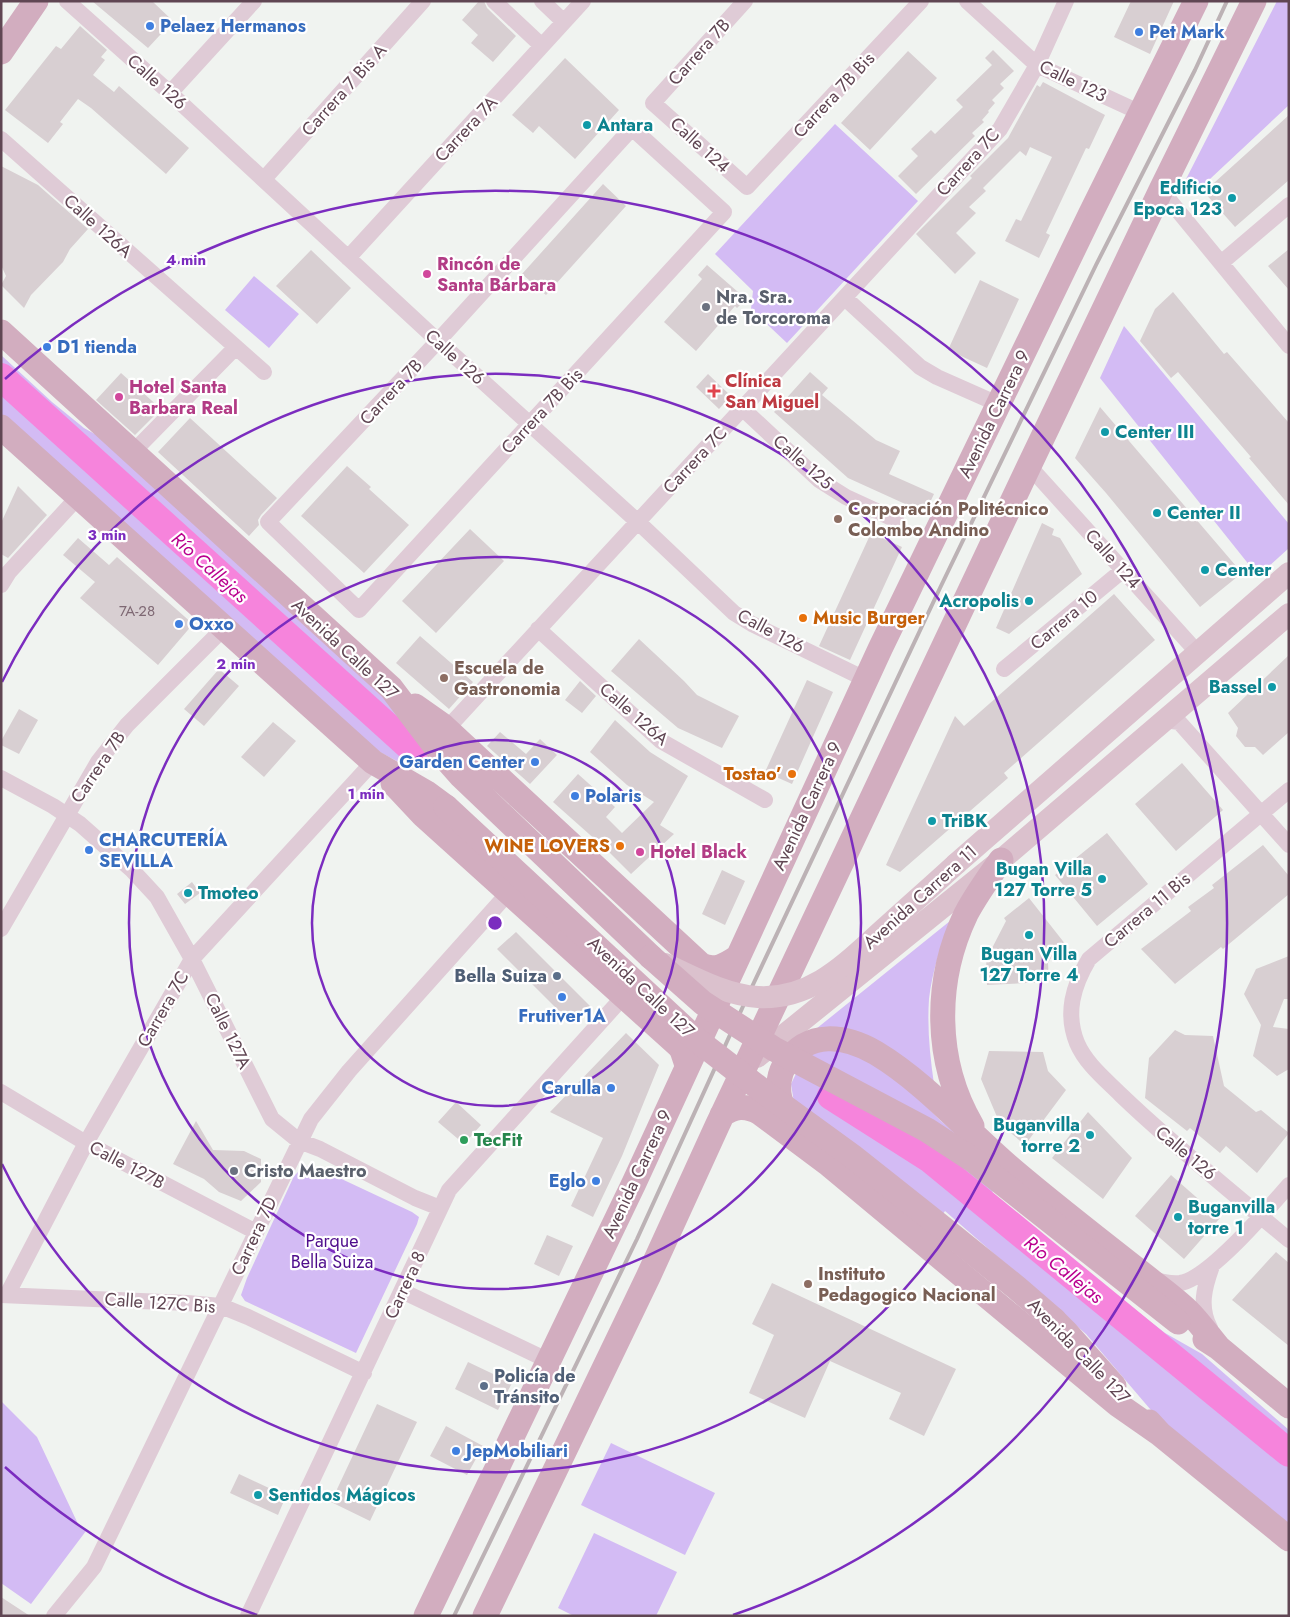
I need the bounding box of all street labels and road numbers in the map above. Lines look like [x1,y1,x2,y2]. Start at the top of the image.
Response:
street label: Carrera 7B [662,13,736,91]
street label: Carrera 7 Bis A [295,38,393,142]
street label: Carrera 7B Bis [787,46,881,144]
street label: Calle 126 [121,48,193,116]
street label: Calle 123 [1035,54,1111,109]
street label: Carrera 7A [428,90,504,168]
street label: Calle 124 [664,111,736,179]
street label: Carrera 7C [930,122,1006,202]
street label: Calle 126A [58,188,138,264]
street label: Calle 126 [419,323,491,391]
street label: Avenida Carrera 9 [952,346,1036,482]
street label: Carrera 7B [354,353,428,431]
street label: Carrera 7B Bis [495,362,589,460]
street label: Carrera 7C [657,420,733,500]
street label: Calle 125 [767,428,839,496]
street label: Calle 124 [1079,523,1147,595]
street label: Carrera 10 [1024,584,1104,656]
street label: Avenida Calle 127 [286,592,405,706]
street label: Calle 126 [733,602,809,660]
street label: Calle 126A [594,676,675,752]
street label: Carrera 7B [64,726,132,808]
street label: Avenida Carrera 9 [766,737,848,875]
street label: Avenida Carrera 11 [857,839,983,955]
street label: Carrera 11 Bis [1098,866,1196,954]
street label: Avenida Calle 127 [582,930,701,1044]
street label: Carrera 7C [131,966,195,1052]
street label: Calle 127A [198,989,258,1074]
street label: Avenida Carrera 9 [596,1105,678,1243]
street label: Calle 126 [1150,1120,1222,1186]
street label: Calle 127B [85,1134,169,1196]
street label: Carrera 7D [224,1192,284,1280]
street label: Carrera 8 [378,1247,432,1323]
street label: Calle 127C Bis [104,1286,216,1320]
street label: Avenida Calle 127 [1022,1292,1137,1410]

